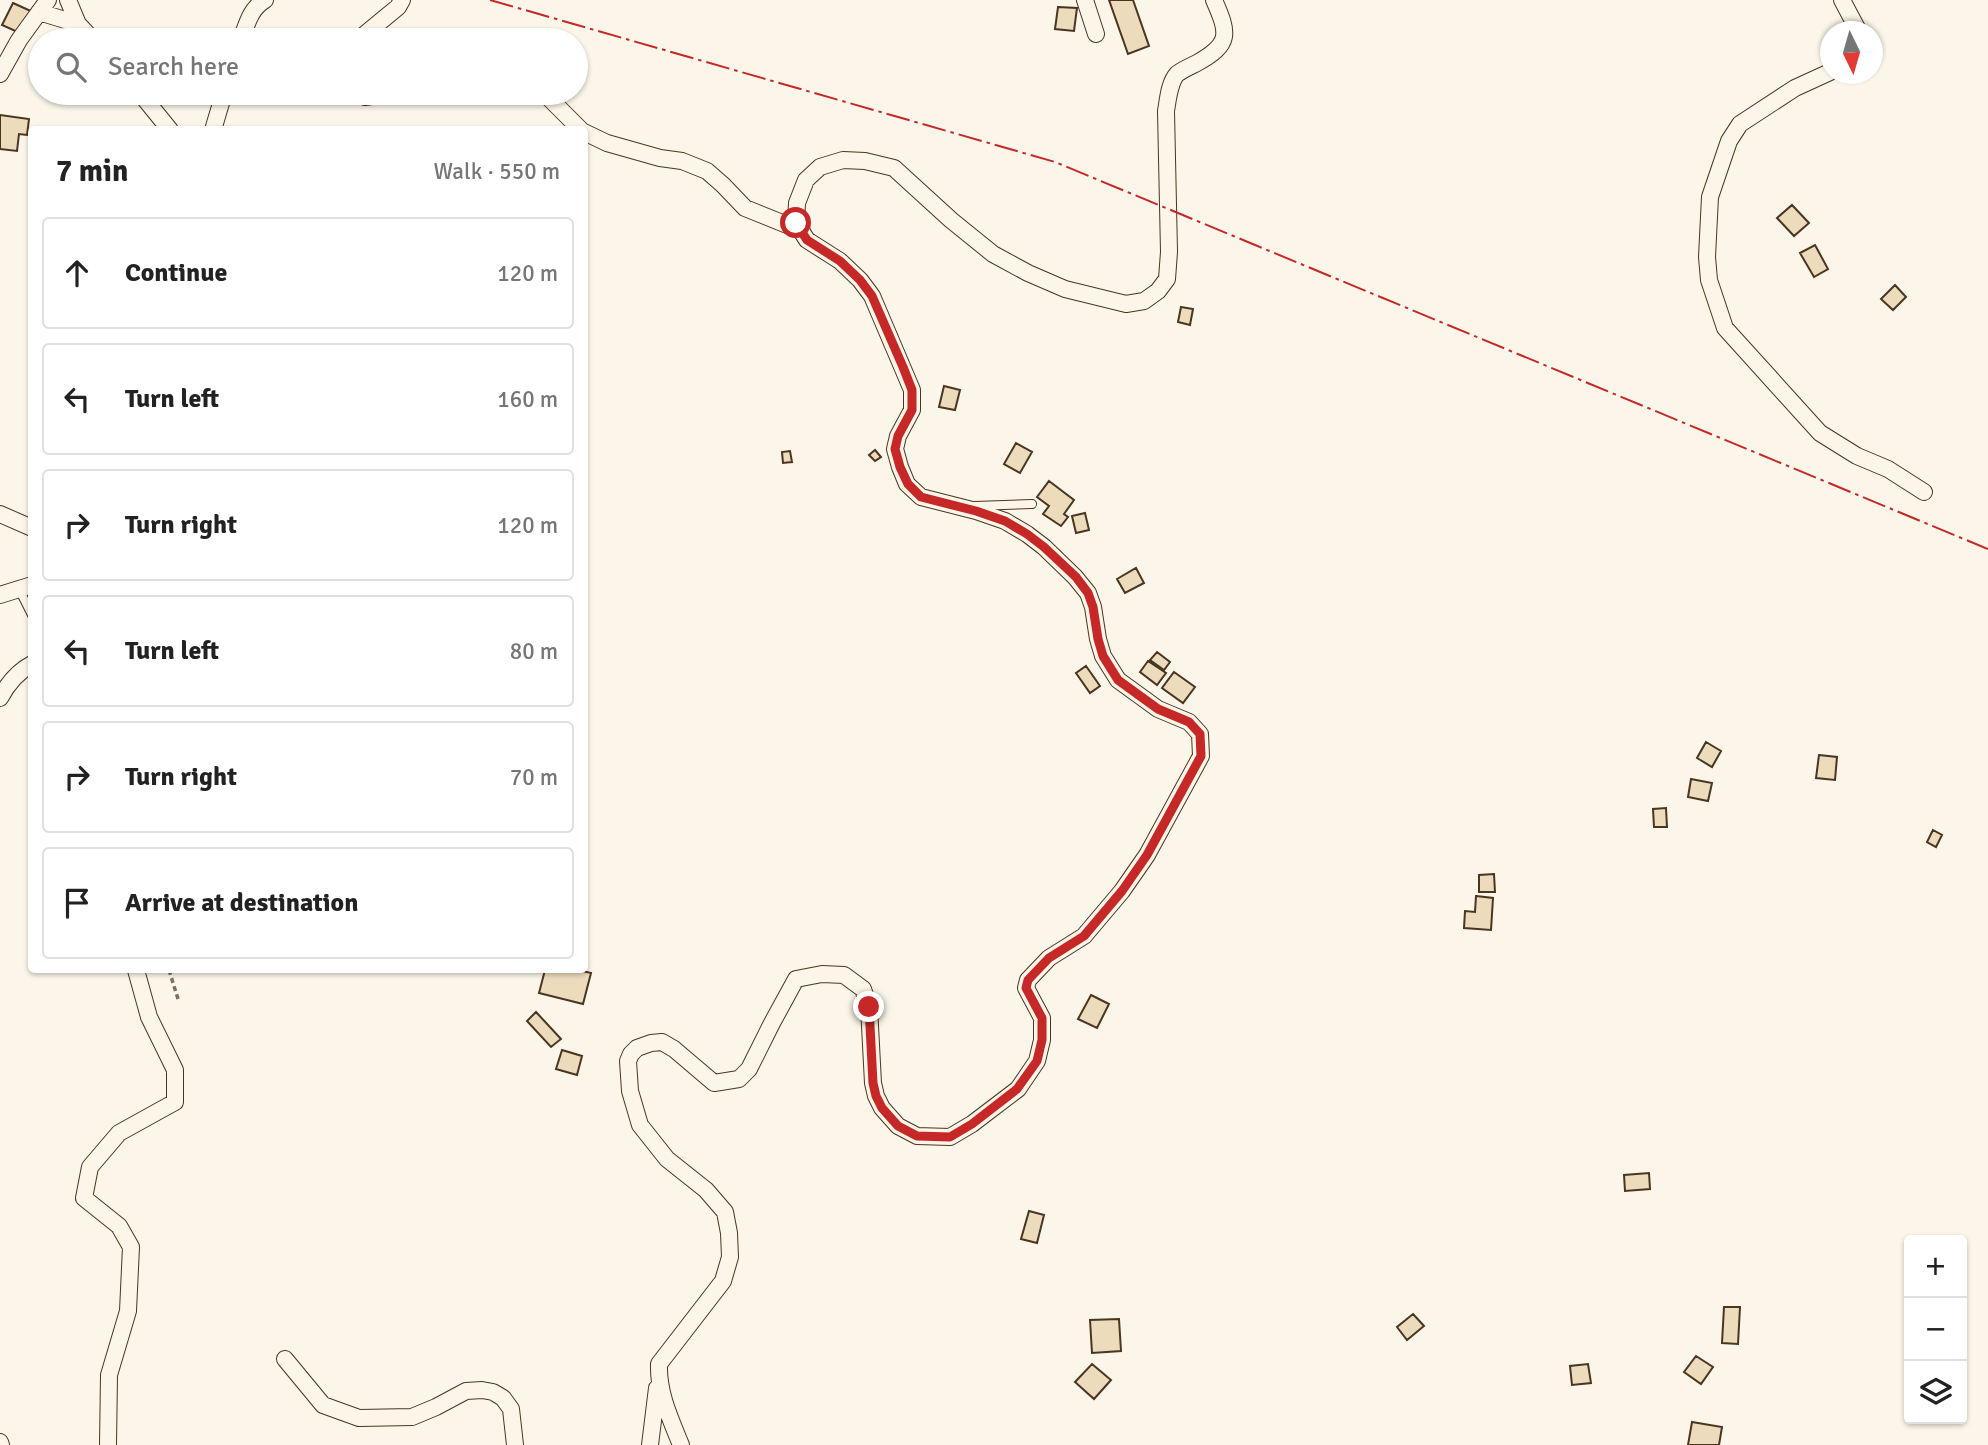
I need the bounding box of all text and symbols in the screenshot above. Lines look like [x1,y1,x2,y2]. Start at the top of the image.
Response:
north arrow [1820,21,1883,84]
search box [28,28,588,105]
icon: search [52,48,90,86]
text: Search here [108,51,239,83]
text: 7 min [56,153,128,190]
text: Walk · 550 m [434,157,560,186]
route start [780,207,811,238]
icon: ahead [58,254,96,292]
text: Continue [125,257,227,289]
text: 120 m [497,259,558,288]
icon: left [58,380,96,418]
text: Turn left [125,383,219,415]
text: 160 m [497,385,558,414]
icon: right [58,506,96,544]
text: Turn right [125,509,237,541]
text: 120 m [497,511,558,540]
icon: left [58,632,96,670]
text: Turn left [125,635,219,667]
text: 80 m [510,637,558,666]
icon: right [58,758,96,796]
text: Turn right [125,761,237,793]
text: 70 m [510,763,558,792]
icon: arrive [58,884,96,922]
text: Arrive at destination [125,887,358,919]
route end [853,991,884,1022]
map controls [1904,1235,1967,1424]
button: + [1904,1235,1967,1298]
button: − [1904,1298,1967,1361]
button: layers [1904,1361,1967,1424]

